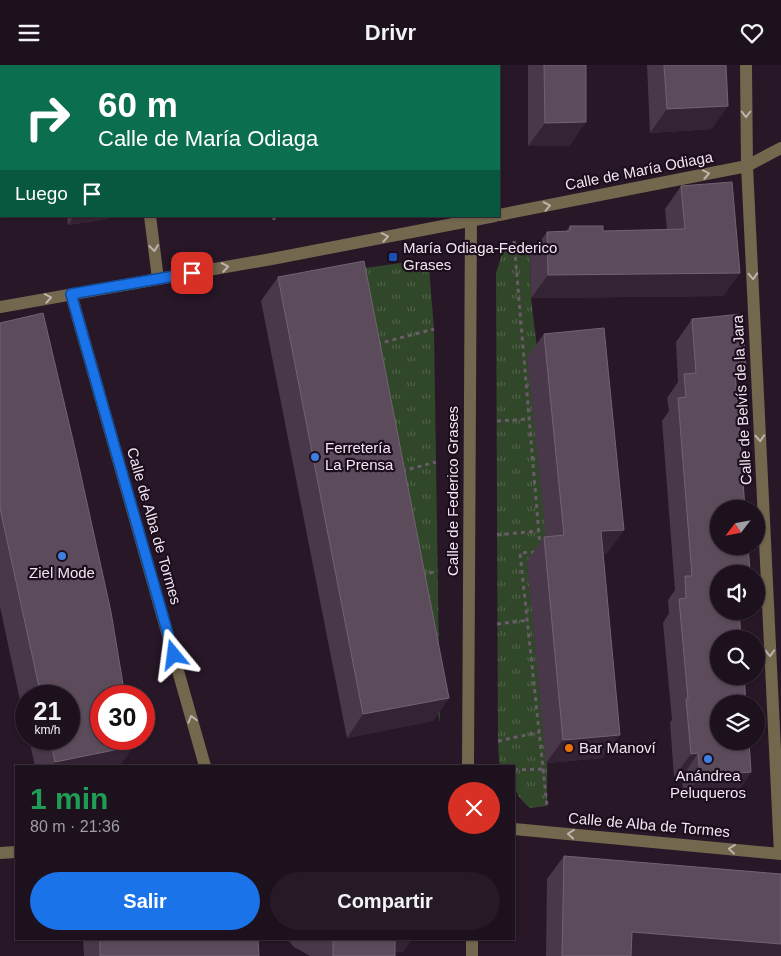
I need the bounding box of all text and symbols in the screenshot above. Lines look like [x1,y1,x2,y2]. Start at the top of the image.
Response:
icon: menu [15,19,43,47]
icon: heart [738,19,766,47]
text: Drivr [365,20,416,45]
icon: right [15,85,80,150]
text: 60 m [98,85,178,124]
one-way arrow [741,110,751,118]
text: Calle de María Odiaga [98,126,318,151]
street label: Calle de María Odiaga [564,148,715,193]
one-way arrow [701,169,710,180]
icon: arrive [78,180,106,208]
text: Luego [15,183,68,204]
one-way arrow [542,201,551,211]
one-way arrow [381,233,389,243]
place label: María Odiaga-Federico Grases [403,239,557,273]
one-way arrow [148,244,159,252]
marker: María Odiaga-Federico Grases [387,251,399,263]
pin [171,252,213,294]
icon: arrive [178,259,206,287]
one-way arrow [221,263,230,273]
one-way arrow [747,272,758,280]
one-way arrow [44,294,52,304]
street label: Calle de Belvís de la Jara [729,314,754,485]
street label: Calle de Federico Grases [444,406,461,576]
one-way arrow [755,435,766,443]
place label: Ferretería La Prensa [325,439,394,473]
street label: Calle de Alba de Tormes [124,445,185,606]
marker: Ferretería La Prensa [309,451,321,463]
north arrow [710,500,765,555]
map controls [710,500,765,750]
marker: Ziel Mode [56,550,68,562]
place label: Ziel Mode [29,564,95,581]
button: sound [710,565,765,620]
position arrow [147,628,199,680]
button: search [710,630,765,685]
one-way arrow [765,649,776,657]
speed limit sign: 30 [90,685,155,750]
button: layers [710,695,765,750]
text: 21 [34,697,61,725]
one-way arrow [187,715,198,724]
text: km/h [34,723,61,737]
place label: Bar Manoví [579,739,657,756]
marker: Bar Manoví [563,742,575,754]
marker: Anándrea Peluqueros [702,753,714,765]
place label: Anándrea Peluqueros [670,767,746,801]
text: 1 min [30,782,108,815]
button: close [448,782,500,834]
street label: Calle de Alba de Tormes [567,809,731,840]
text: 80 m · 21:36 [30,818,120,835]
one-way arrow [566,829,574,840]
one-way arrow [728,844,736,855]
button: Salir [30,872,260,930]
button: Compartir [270,872,500,930]

